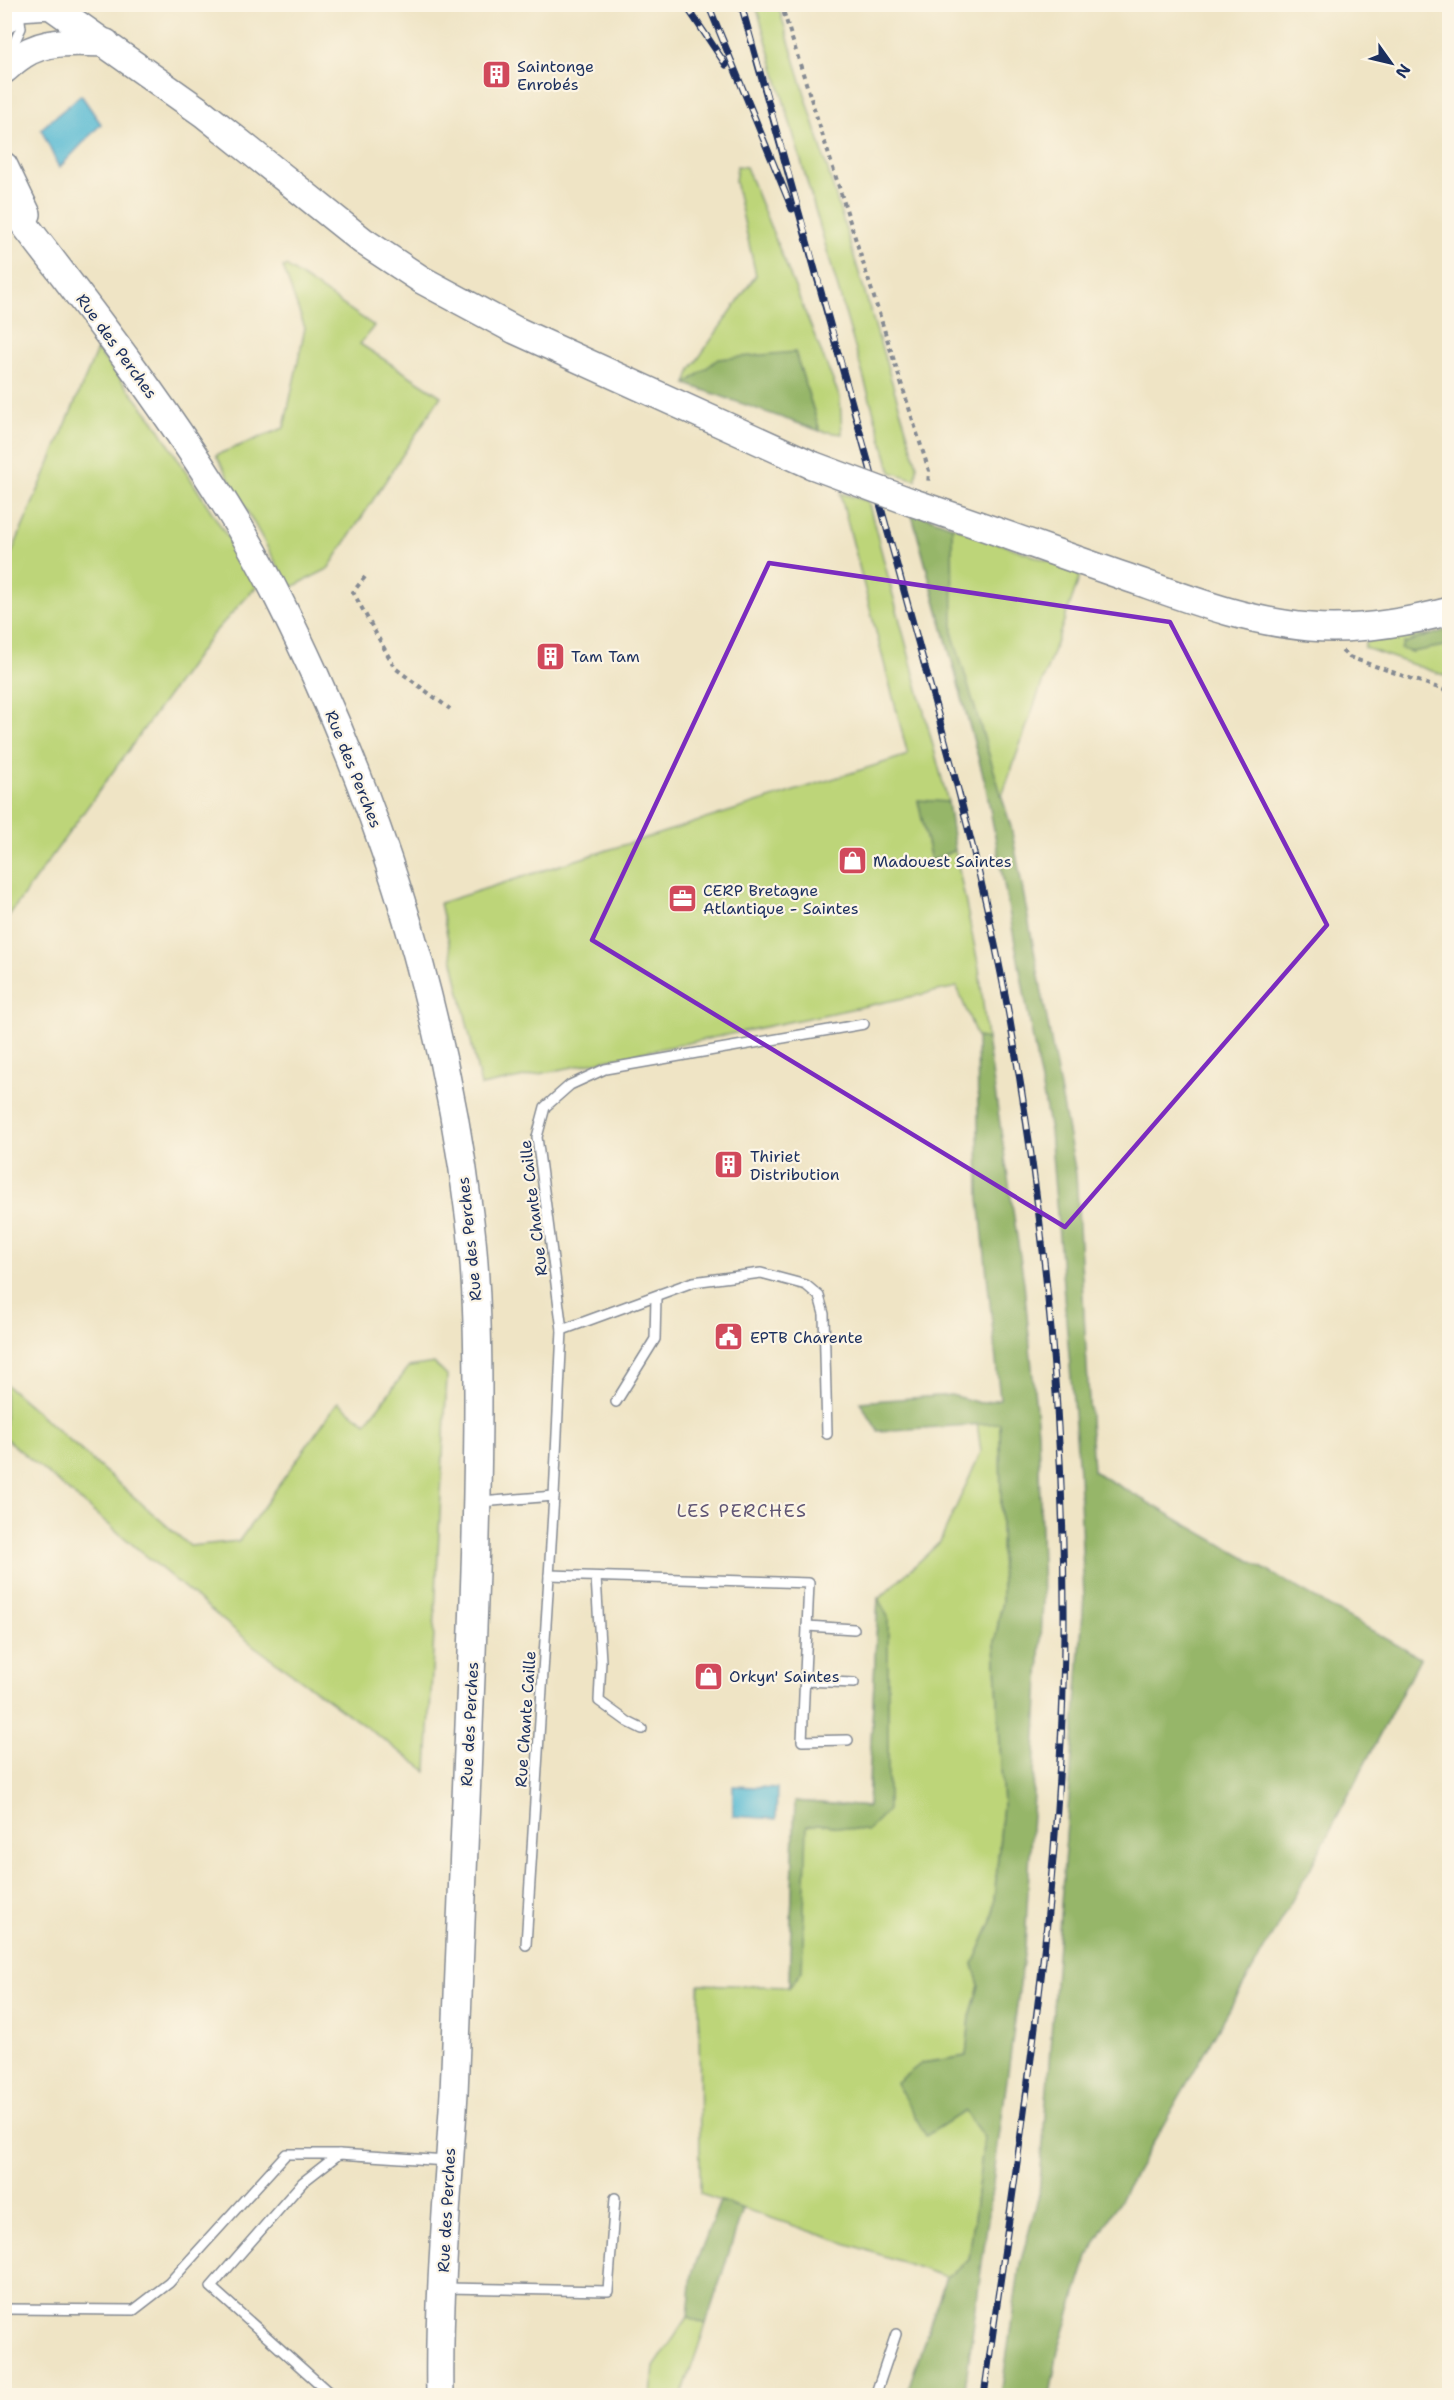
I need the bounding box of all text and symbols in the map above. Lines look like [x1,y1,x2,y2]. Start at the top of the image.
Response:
north arrow [1361,33,1421,93]
place label: Saintonge Enrobés [517,56,594,95]
building icon: Saintonge Enrobés [480,59,512,91]
text: N [1391,60,1415,82]
street label: Rue des Perches [71,290,162,403]
building icon: Tam Tam [534,640,566,672]
place label: Tam Tam [571,646,640,667]
street label: Rue des Perches [320,707,387,831]
shop icon: Madouest Saintes [836,845,868,877]
place label: Madouest Saintes [873,851,1012,872]
place label: CERP Bretagne Atlantique - Saintes [703,880,859,919]
office icon: CERP Bretagne Atlantique - Saintes [666,883,698,915]
street label: Rue Chante Caille [515,1139,552,1277]
place label: Thiriet Distribution [750,1146,840,1185]
building icon: Thiriet Distribution [713,1149,745,1181]
street label: Rue des Perches [453,1176,486,1302]
public building icon: EPTB Charente [713,1321,745,1353]
place label: EPTB Charente [750,1327,863,1348]
district label: LES PERCHES [676,1499,808,1523]
street label: Rue Chante Caille [510,1650,541,1788]
shop icon: Orkyn' Saintes [692,1660,724,1692]
street label: Rue des Perches [456,1661,483,1787]
place label: Orkyn' Saintes [729,1666,840,1687]
street label: Rue des Perches [433,2147,460,2273]

